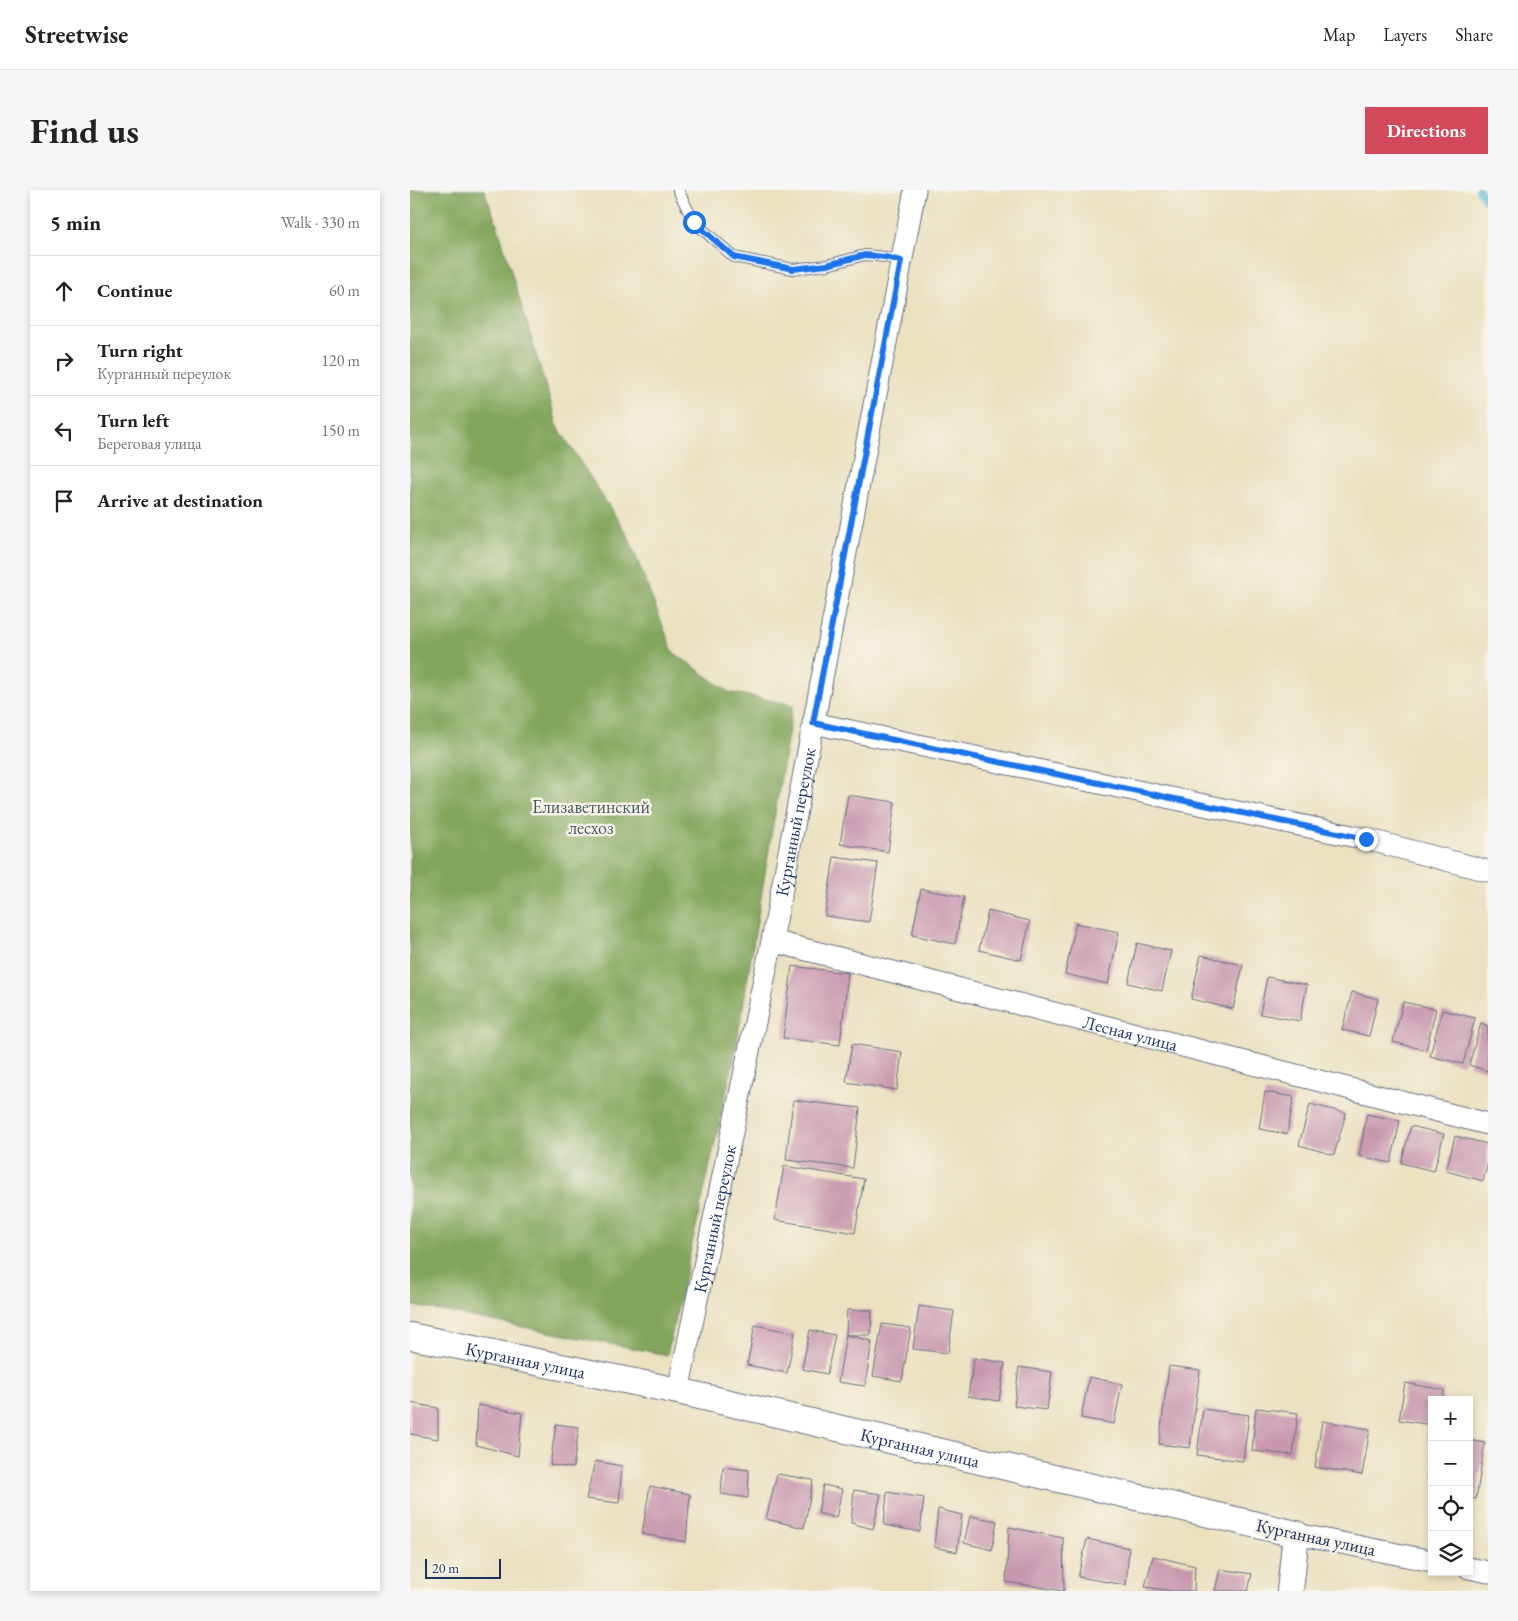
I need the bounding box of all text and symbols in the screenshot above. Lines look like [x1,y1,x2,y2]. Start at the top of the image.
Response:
text: Streetwise [25,19,128,50]
text: Map [1323,23,1355,46]
text: Layers [1383,23,1427,46]
text: Share [1455,23,1493,46]
button: Directions [1365,107,1488,154]
text: Find us [30,108,139,153]
text: 5 min [50,209,101,236]
route start [683,211,706,234]
text: Walk · 330 m [281,212,360,233]
icon: ahead [50,277,78,305]
text: Continue [97,278,172,303]
text: 60 m [329,280,360,301]
text: Turn right [97,338,183,363]
icon: right [50,347,78,375]
text: 120 m [321,350,360,371]
text: Курганный переулок [97,363,231,384]
text: Turn left [97,408,169,433]
icon: left [50,417,78,445]
text: 150 m [321,420,360,441]
text: Береговая улица [97,433,202,454]
icon: arrive [50,487,78,515]
text: Arrive at destination [97,488,263,513]
street label: Курганный переулок [769,745,820,898]
park label: Елизаветинский лесхоз [532,795,650,839]
route end [1355,828,1378,851]
street label: Лесная улица [1081,1009,1181,1056]
street label: Курганный переулок [687,1142,741,1295]
street label: Курганная улица [464,1336,588,1383]
map controls [1428,1396,1473,1576]
button: + [1428,1396,1473,1441]
street label: Курганная улица [858,1422,983,1472]
button: − [1428,1441,1473,1486]
button: locate [1428,1486,1473,1531]
street label: Курганная улица [1254,1513,1379,1561]
button: layers [1428,1531,1473,1576]
scale bar [425,1556,501,1579]
text: 20 m [432,1559,459,1577]

